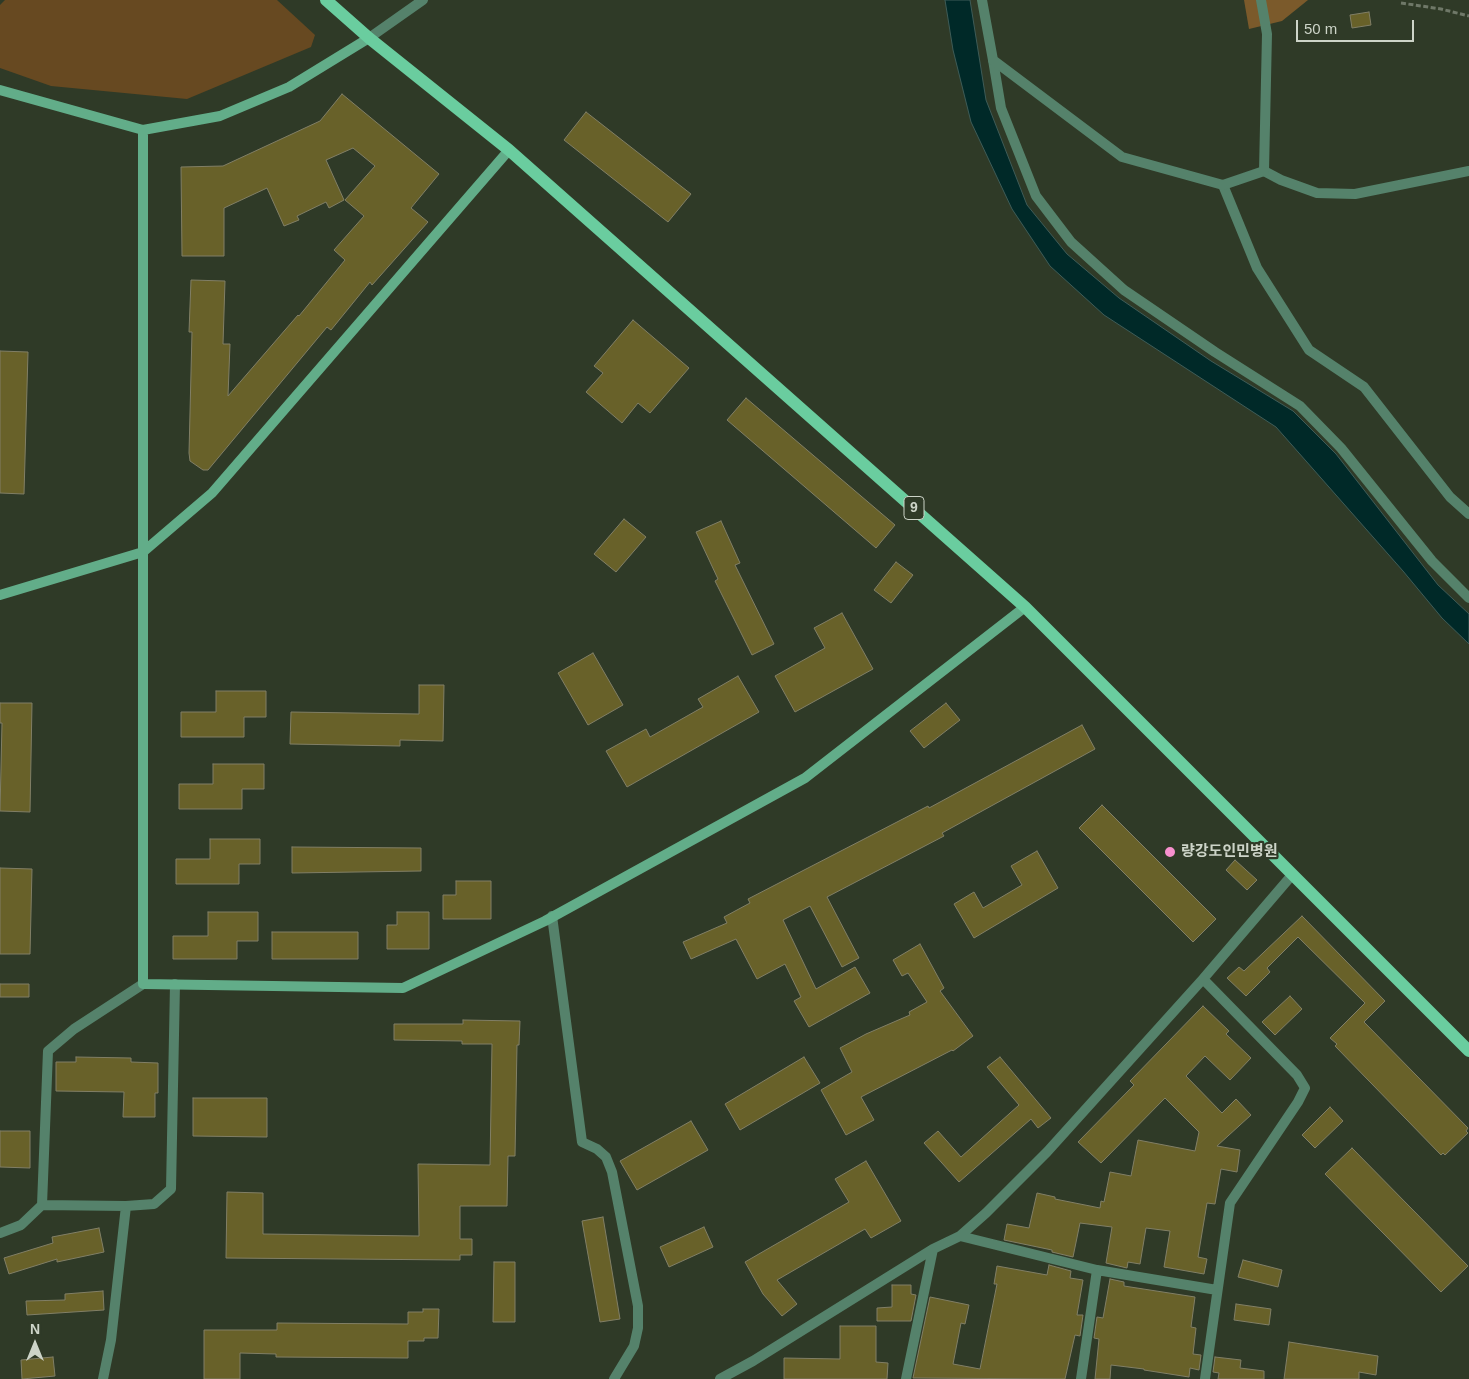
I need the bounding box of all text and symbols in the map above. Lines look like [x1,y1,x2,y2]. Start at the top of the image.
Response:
scale bar [1299,10,1416,42]
text: 50 m [1304,20,1337,37]
road number: 9 [904,496,924,520]
place label: 량강도인민병원 [1181,843,1278,861]
marker: 량강도인민병원 [1163,845,1177,859]
north arrow [10,1319,60,1369]
text: N [30,1321,40,1337]

